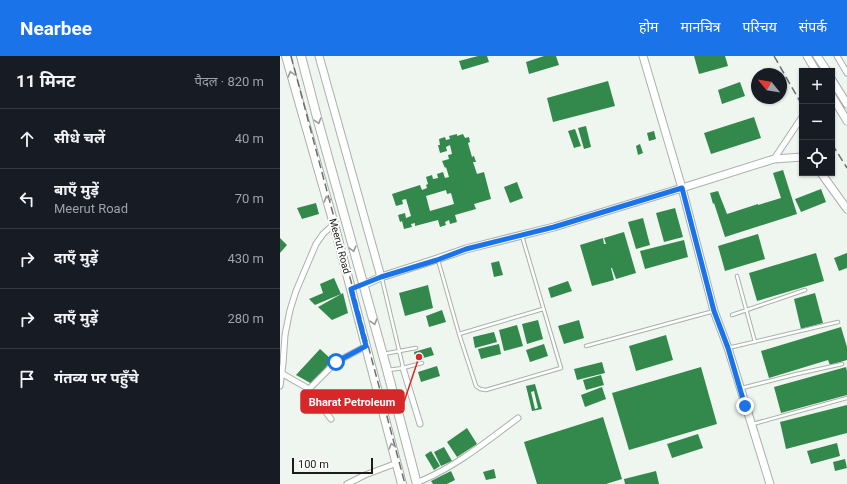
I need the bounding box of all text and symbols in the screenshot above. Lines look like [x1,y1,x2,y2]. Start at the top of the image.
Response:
text: Nearbee [20,17,92,40]
text: होम [639,19,658,35]
text: मानचित्र [680,19,721,35]
text: परिचय [743,19,777,35]
text: संपर्क [799,19,827,35]
north arrow [751,68,787,104]
map controls [799,68,835,176]
button: + [799,68,835,104]
text: 11 मिनट [16,71,75,91]
one-way arrow [287,71,296,78]
text: पैदल · 820 m [195,74,264,89]
button: − [799,104,835,140]
one-way arrow [313,117,322,124]
icon: ahead [16,128,38,150]
text: सीधे चलें [54,129,105,147]
text: 40 m [235,131,264,146]
button: locate [799,140,835,176]
text: बाएँ मुड़ें [54,181,99,199]
icon: left [16,188,38,210]
text: 70 m [235,191,264,206]
one-way arrow [323,196,332,203]
text: Meerut Road [54,201,128,216]
street label: Meerut Road [327,217,353,275]
one-way arrow [349,246,357,253]
icon: right [16,248,38,270]
text: दाएँ मुड़ें [54,249,98,267]
text: 430 m [227,251,264,266]
icon: right [16,308,38,330]
text: दाएँ मुड़ें [54,309,98,327]
text: 280 m [227,311,264,326]
one-way arrow [369,319,378,326]
route start [327,353,345,371]
icon: arrive [16,368,38,390]
text: गंतव्य पर पहुँचे [54,369,139,387]
callout: Bharat Petroleum [301,390,404,413]
text: Bharat Petroleum [309,396,395,409]
route end [736,397,754,415]
one-way arrow [389,443,397,449]
scale bar [292,456,373,475]
text: 100 m [298,458,329,471]

